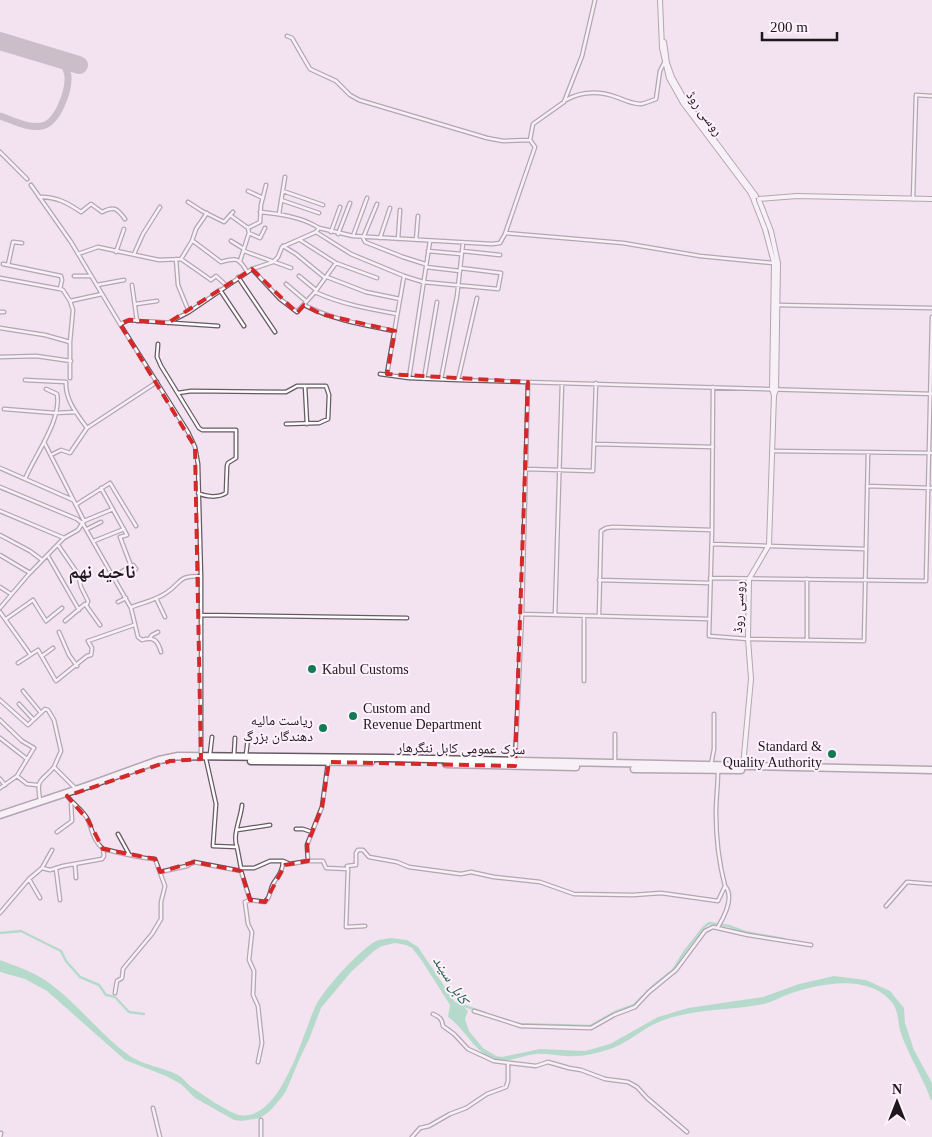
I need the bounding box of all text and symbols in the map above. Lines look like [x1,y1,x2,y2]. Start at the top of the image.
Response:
scale bar [762,10,837,42]
text: 200 m [770,19,808,35]
street label: روسی روڈ [682,88,726,139]
district label: ناحیه نهم [69,561,135,584]
street label: روسی روڈ [730,581,748,633]
place label: Kabul Customs [322,662,409,677]
marker: Kabul Customs [306,663,318,675]
place label: Custom and Revenue Department [363,701,482,732]
marker: Custom and Revenue Department [347,710,359,722]
place label: ریاست مالیه دهندگان بزرگ [243,713,313,745]
marker: ریاست مالیه دهندگان بزرگ [317,722,329,734]
place label: Standard & Quality Authority [723,739,822,770]
street label: سرک عمومی کابل ننگرهار [396,740,525,758]
marker: Standard & Quality Authority [826,748,838,760]
water label: کابل سيند [429,953,473,1010]
north arrow [872,1077,922,1127]
text: N [892,1082,902,1097]

